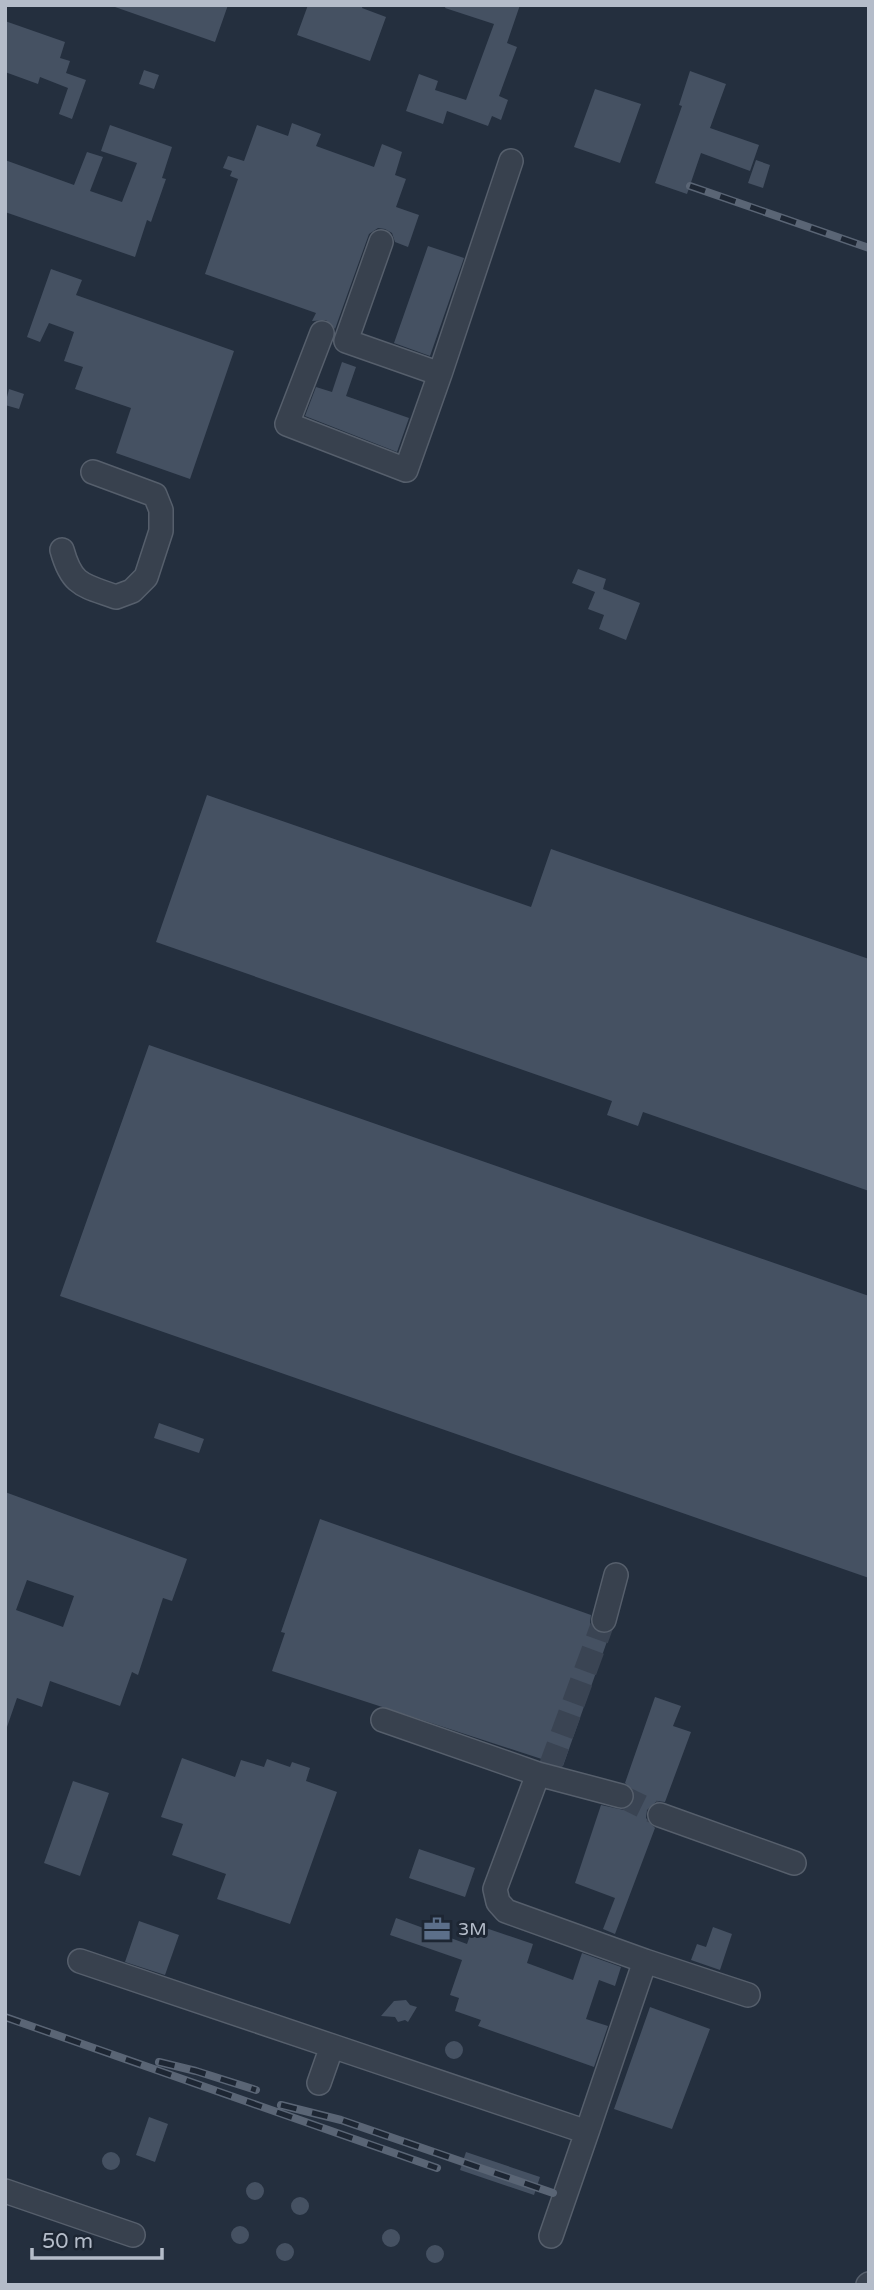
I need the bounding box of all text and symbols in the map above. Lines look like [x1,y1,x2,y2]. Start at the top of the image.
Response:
office icon: 3M [422,1914,452,1944]
place label: 3M [458,1918,487,1940]
scale bar [32,2216,161,2260]
text: 50 m [42,2229,93,2254]

